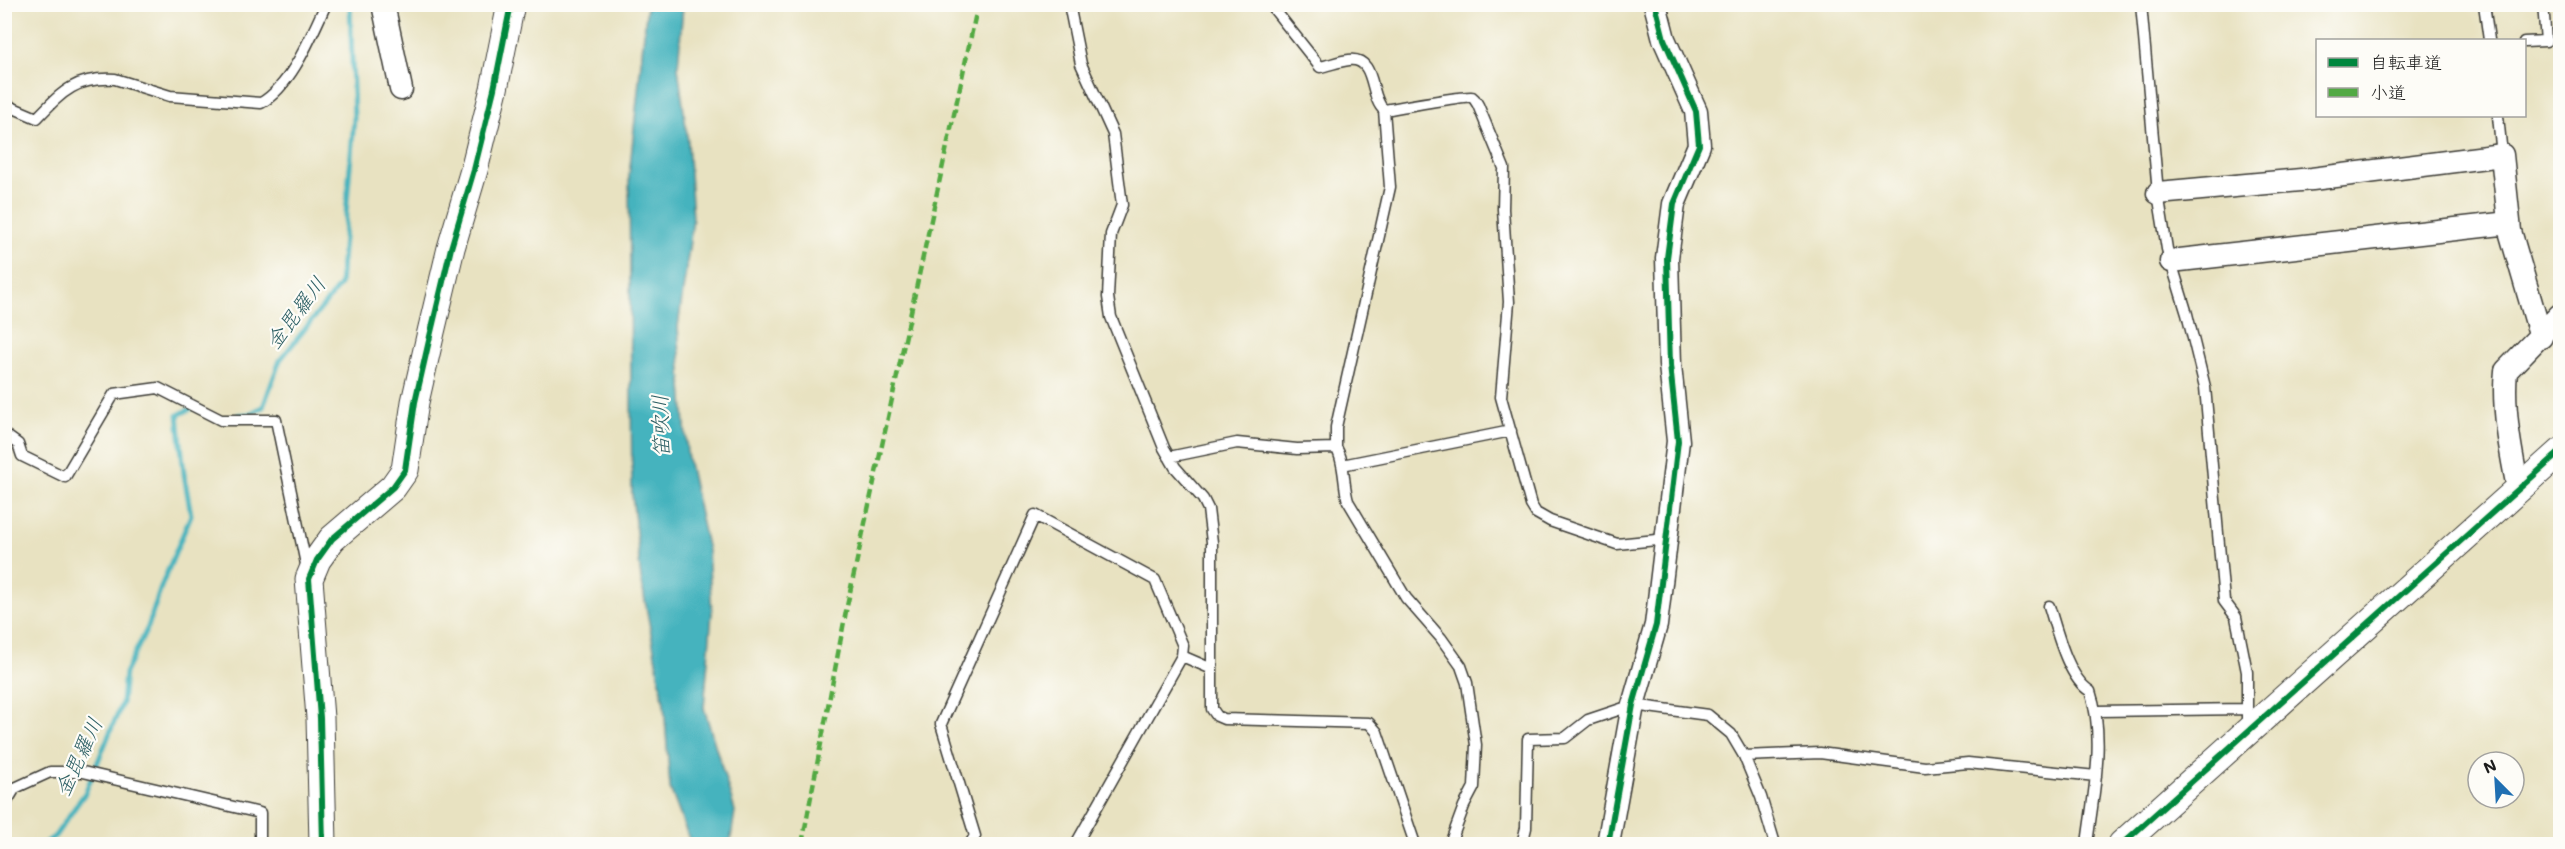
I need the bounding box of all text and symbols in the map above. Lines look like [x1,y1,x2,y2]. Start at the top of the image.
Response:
legend [2316,39,2526,117]
text: 自転車道 [2370,50,2442,74]
text: 小道 [2370,80,2406,104]
water label: 金毘羅川 [259,270,331,354]
water label: 笛吹川 [645,394,674,458]
water label: 金毘羅川 [48,713,108,800]
north arrow [2466,750,2526,810]
text: N [2480,754,2500,778]

